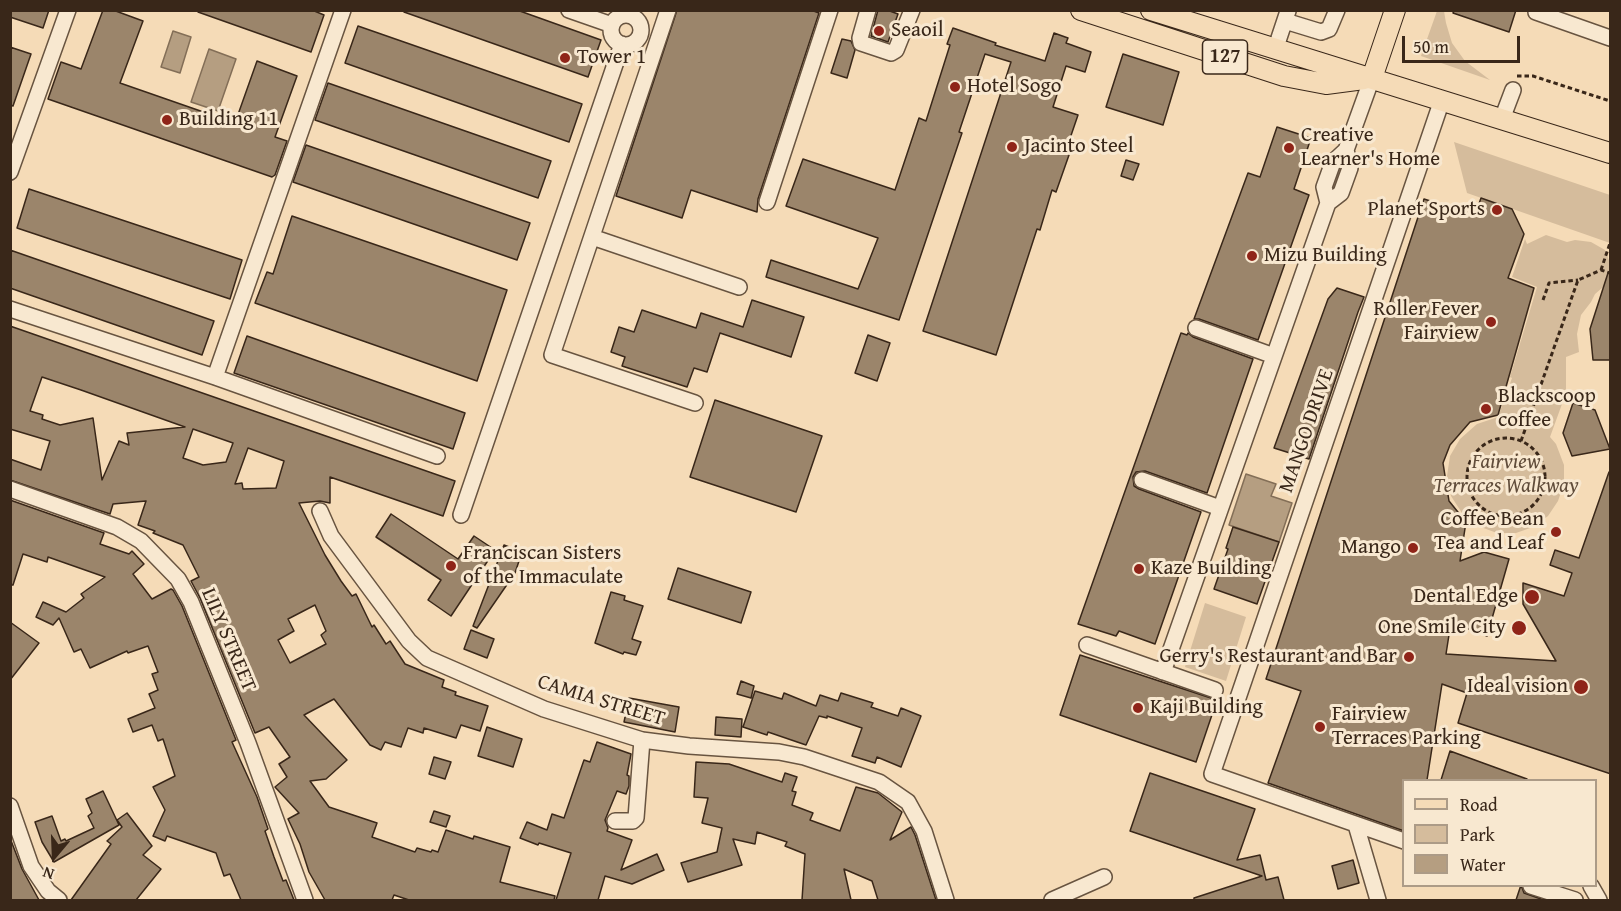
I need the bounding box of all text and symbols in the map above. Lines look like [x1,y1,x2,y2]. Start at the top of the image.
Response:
place label: Seaoil [891,18,944,44]
marker: Seaoil [872,24,886,38]
scale bar [1405,24,1524,62]
text: 50 m [1413,33,1449,60]
road number: 127 [1202,40,1248,74]
place label: Tower 1 [577,45,646,71]
marker: Tower 1 [558,51,572,65]
place label: Hotel Sogo [967,74,1062,100]
marker: Hotel Sogo [948,80,962,94]
place label: Building 11 [179,107,278,133]
marker: Building 11 [160,113,174,127]
place label: Creative Learner's Home [1301,123,1440,173]
place label: Jacinto Steel [1024,134,1134,160]
marker: Jacinto Steel [1005,140,1019,154]
marker: Creative Learner's Home [1282,141,1296,155]
place label: Planet Sports [1368,197,1485,223]
marker: Planet Sports [1490,203,1504,217]
place label: Mizu Building [1264,243,1387,269]
marker: Mizu Building [1245,249,1259,263]
place label: Roller Fever Fairview [1374,297,1479,347]
marker: Roller Fever Fairview [1484,315,1498,329]
street label: MANGO DRIVE [1274,366,1340,496]
place label: Blackscoop coffee [1498,384,1596,434]
marker: Blackscoop coffee [1479,402,1493,416]
park label: Fairview Terraces Walkway [1433,450,1579,500]
place label: Coffee Bean Tea and Leaf [1434,507,1544,557]
marker: Coffee Bean Tea and Leaf [1549,525,1563,539]
place label: Mango [1341,535,1401,561]
place label: Franciscan Sisters of the Immaculate [463,541,623,591]
marker: Mango [1406,541,1420,555]
place label: Kaze Building [1151,556,1271,582]
marker: Franciscan Sisters of the Immaculate [444,559,458,573]
marker: Kaze Building [1132,562,1146,576]
place label: Dental Edge [1414,584,1518,610]
street label: LILY STREET [195,585,261,695]
marker: Dental Edge [1523,588,1541,606]
place label: One Smile City [1378,615,1506,641]
marker: One Smile City [1510,619,1528,637]
place label: Gerry's Restaurant and Bar [1159,644,1397,670]
marker: Gerry's Restaurant and Bar [1402,650,1416,664]
street label: CAMIA STREET [534,670,668,732]
place label: Ideal vision [1467,674,1568,700]
marker: Ideal vision [1572,678,1590,696]
place label: Kaji Building [1150,695,1263,721]
marker: Kaji Building [1131,701,1145,715]
place label: Fairview Terraces Parking [1332,702,1481,752]
marker: Fairview Terraces Parking [1313,720,1327,734]
legend [1402,779,1597,887]
text: Road [1460,791,1498,818]
text: Park [1460,821,1495,848]
north arrow [24,827,84,887]
text: Water [1460,851,1505,878]
text: N [39,861,57,887]

